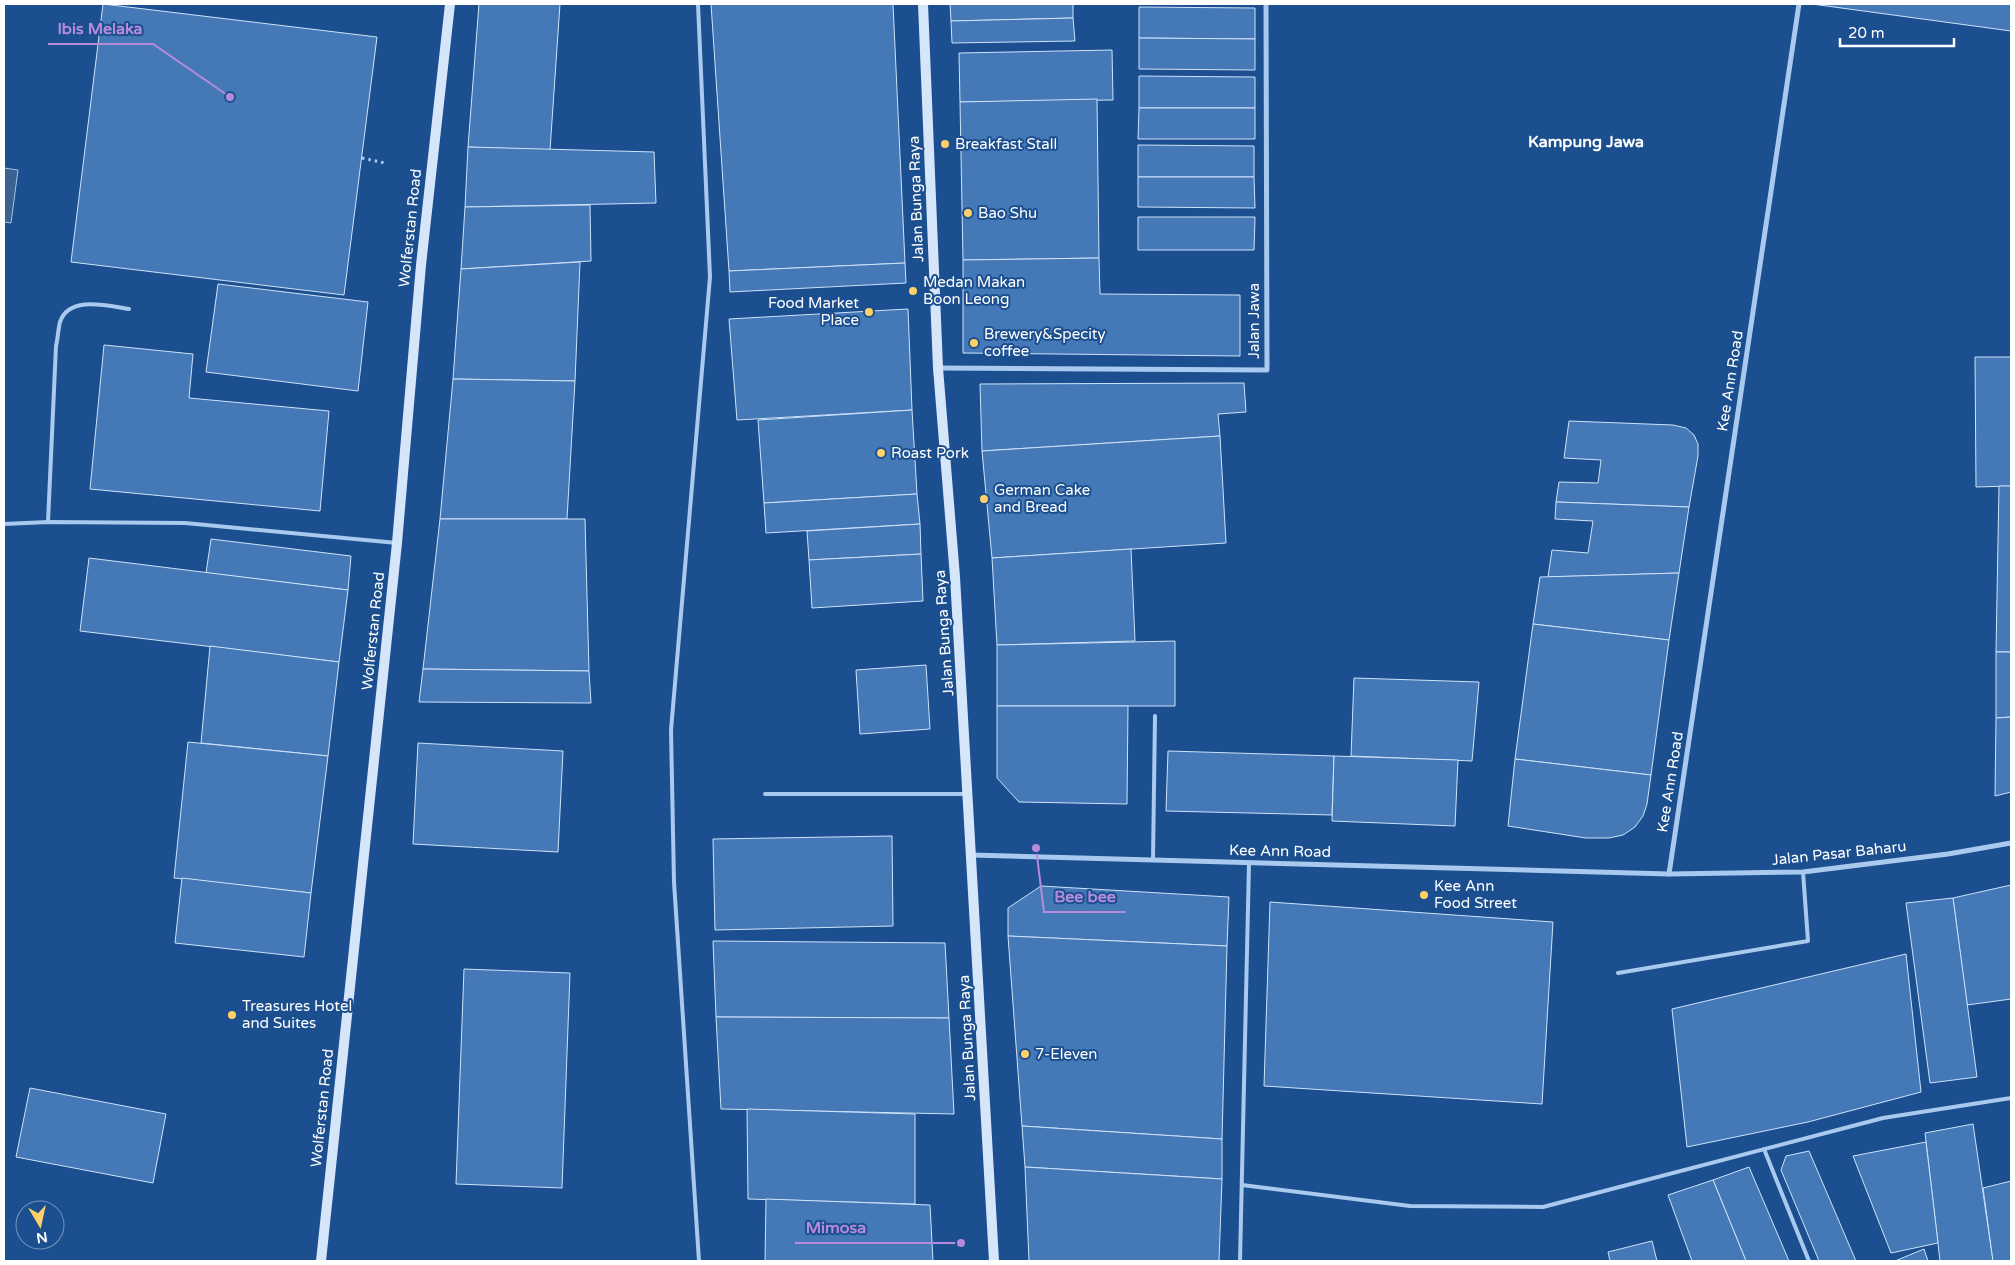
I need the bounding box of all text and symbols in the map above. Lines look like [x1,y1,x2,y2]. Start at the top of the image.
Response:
callout: Ibis Melaka [48,13,153,44]
scale bar [1840,15,1954,47]
text: Ibis Melaka [57,19,143,39]
text: 20 m [1848,24,1885,42]
district label: Kampung Jawa [1528,132,1644,152]
place label: Breakfast Stall [955,135,1057,153]
street label: Jalan Bunga Raya [905,136,927,262]
marker: Breakfast Stall [939,138,951,150]
street label: Wolferstan Road [395,168,425,288]
place label: Bao Shu [978,204,1037,222]
marker: Bao Shu [962,207,974,219]
place label: Medan Makan Boon Leong [923,273,1025,308]
street label: Jalan Jawa [1245,283,1263,359]
marker: Medan Makan Boon Leong [907,285,919,297]
place label: Food Market Place [768,294,859,329]
marker: Food Market Place [863,306,875,318]
place label: Brewery&Specity coffee [984,325,1106,360]
street label: Kee Ann Road [1713,329,1747,433]
marker: Brewery&Specity coffee [968,337,980,349]
place label: Roast Pork [891,444,969,462]
marker: Roast Pork [875,447,887,459]
place label: German Cake and Bread [994,481,1090,516]
marker: German Cake and Bread [978,493,990,505]
street label: Jalan Bunga Raya [931,569,957,697]
street label: Wolferstan Road [358,571,388,691]
street label: Kee Ann Road [1653,730,1687,834]
street label: Jalan Pasar Baharu [1771,837,1907,869]
street label: Kee Ann Road [1229,841,1331,861]
place label: Kee Ann Food Street [1434,877,1517,912]
callout: Bee bee [1044,881,1126,912]
text: Bee bee [1054,887,1116,907]
marker: Kee Ann Food Street [1418,889,1430,901]
street label: Jalan Bunga Raya [955,974,979,1102]
place label: Treasures Hotel and Suites [242,997,352,1032]
marker: Treasures Hotel and Suites [226,1009,238,1021]
place label: 7-Eleven [1035,1045,1097,1063]
street label: Wolferstan Road [307,1048,337,1168]
marker: 7-Eleven [1019,1048,1031,1060]
north arrow [15,1200,65,1250]
callout: Mimosa [795,1212,876,1243]
text: Mimosa [806,1218,866,1238]
text: N [35,1228,49,1247]

